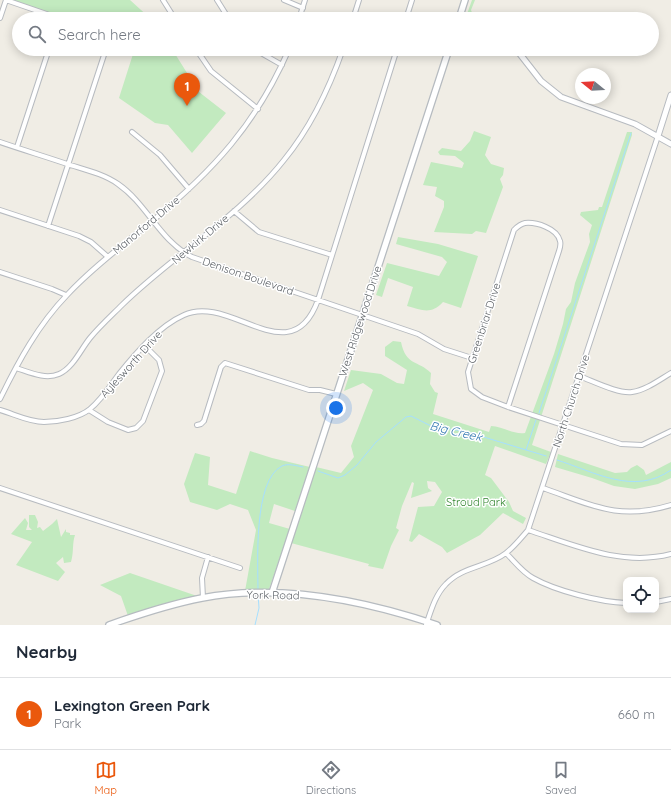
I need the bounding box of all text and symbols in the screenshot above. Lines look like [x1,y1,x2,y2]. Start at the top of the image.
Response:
search box [12,12,659,56]
icon: search [26,23,48,45]
text: Search here [58,25,141,44]
north arrow [575,68,611,104]
pin: 1 [174,73,200,106]
street label: Manorford Drive [110,193,182,257]
street label: Newkirk Drive [169,211,231,267]
street label: Denison Boulevard [200,254,296,298]
street label: West Ridgewood Drive [335,264,385,378]
street label: Greenbriar Drive [464,281,504,365]
street label: Aylesworth Drive [97,328,165,400]
street label: North Church Drive [549,353,593,449]
your location [326,398,346,418]
water label: Big Creek [428,418,485,445]
park label: Stroud Park [446,495,506,509]
map controls [623,577,659,613]
button: locate [623,577,659,613]
street label: York Road [246,588,300,602]
text: Nearby [16,641,77,662]
text: Lexington Green Park [54,696,210,715]
text: 1 [26,706,32,722]
text: 660 m [618,706,655,722]
text: Park [54,715,82,731]
tab: Map [94,759,117,797]
tab: Directions [306,759,356,797]
tab: Saved [545,759,577,797]

